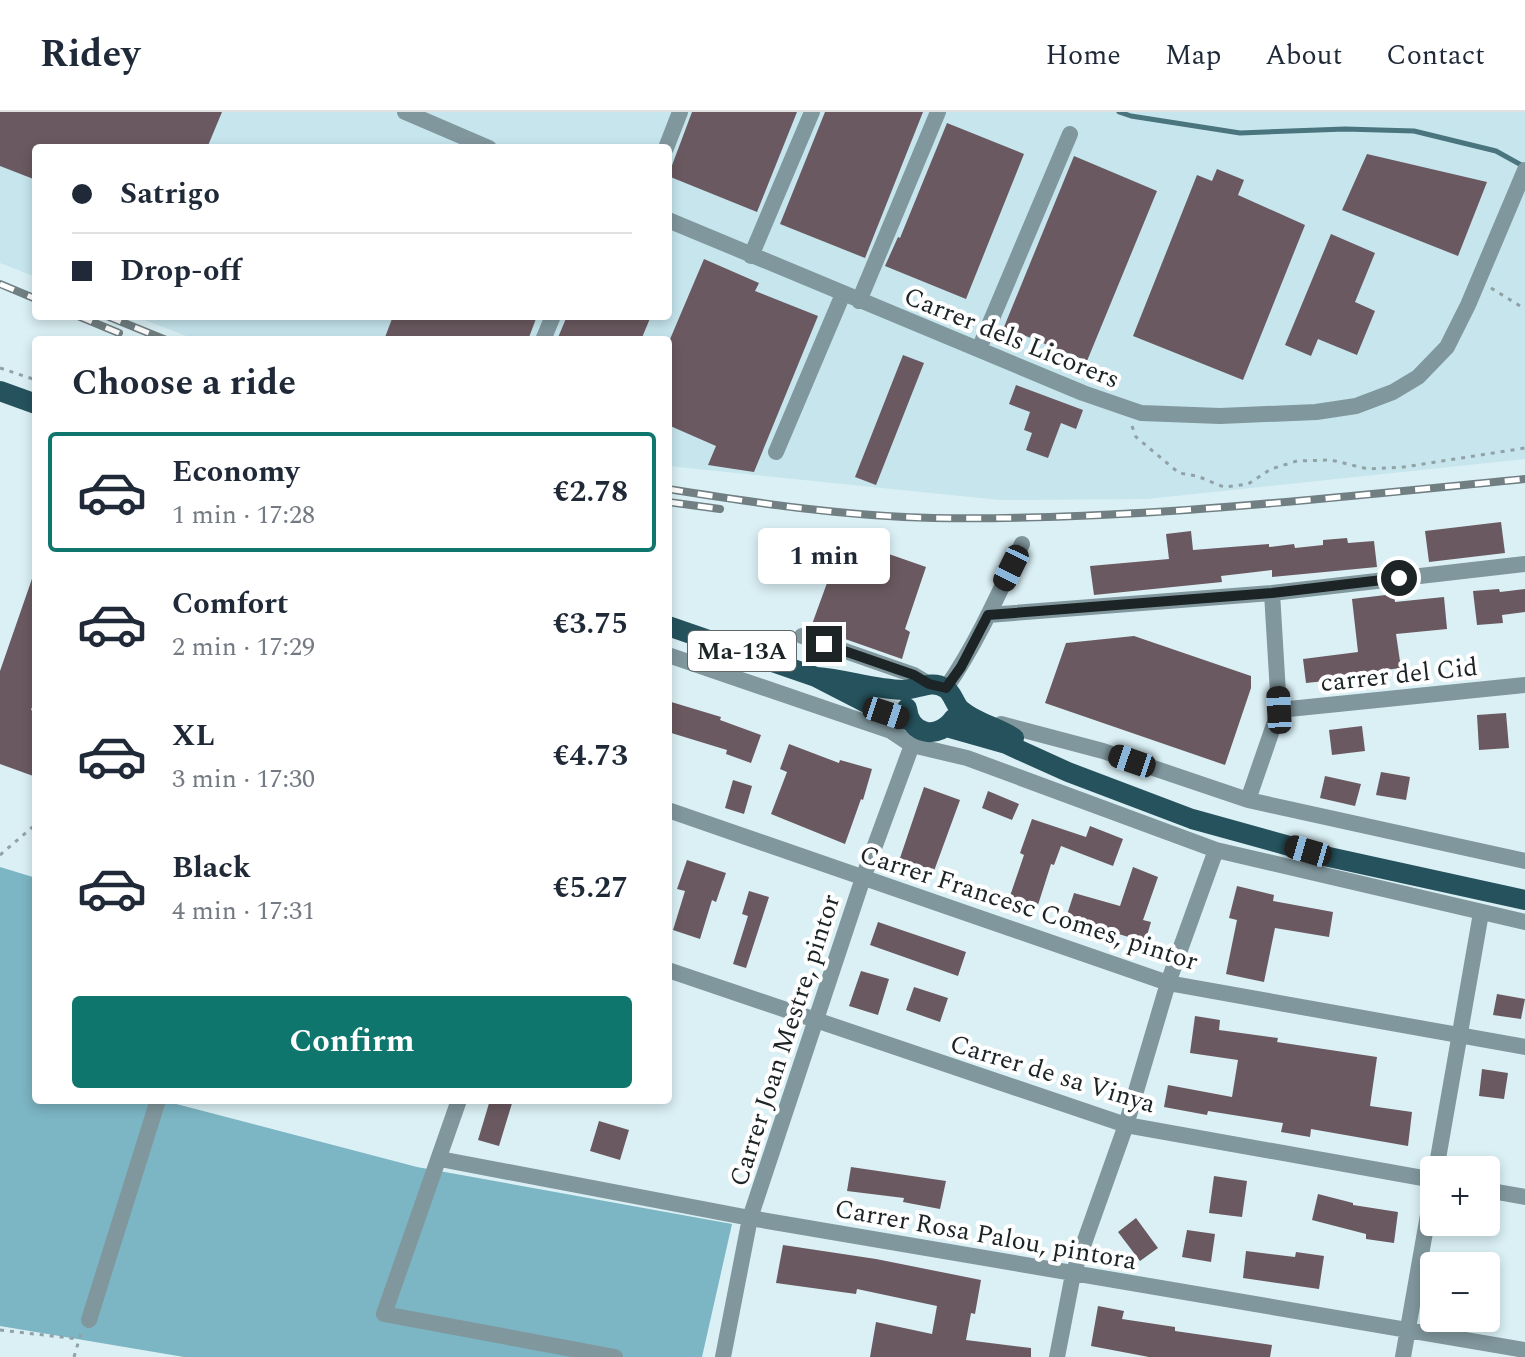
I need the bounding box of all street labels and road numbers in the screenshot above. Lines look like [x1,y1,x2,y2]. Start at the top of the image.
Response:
street label: Carrer dels Licorers [898,276,1126,399]
road number: Ma-13A [688,631,796,671]
street label: carrer del Cid [1318,647,1480,703]
street label: Carrer Francesc Comes, pintor [854,834,1203,982]
street label: Carrer Joan Mestre, pintor [719,889,851,1192]
street label: Carrer de sa Vinya [945,1024,1161,1124]
street label: Carrer Rosa Palou, pintora [832,1189,1140,1281]

